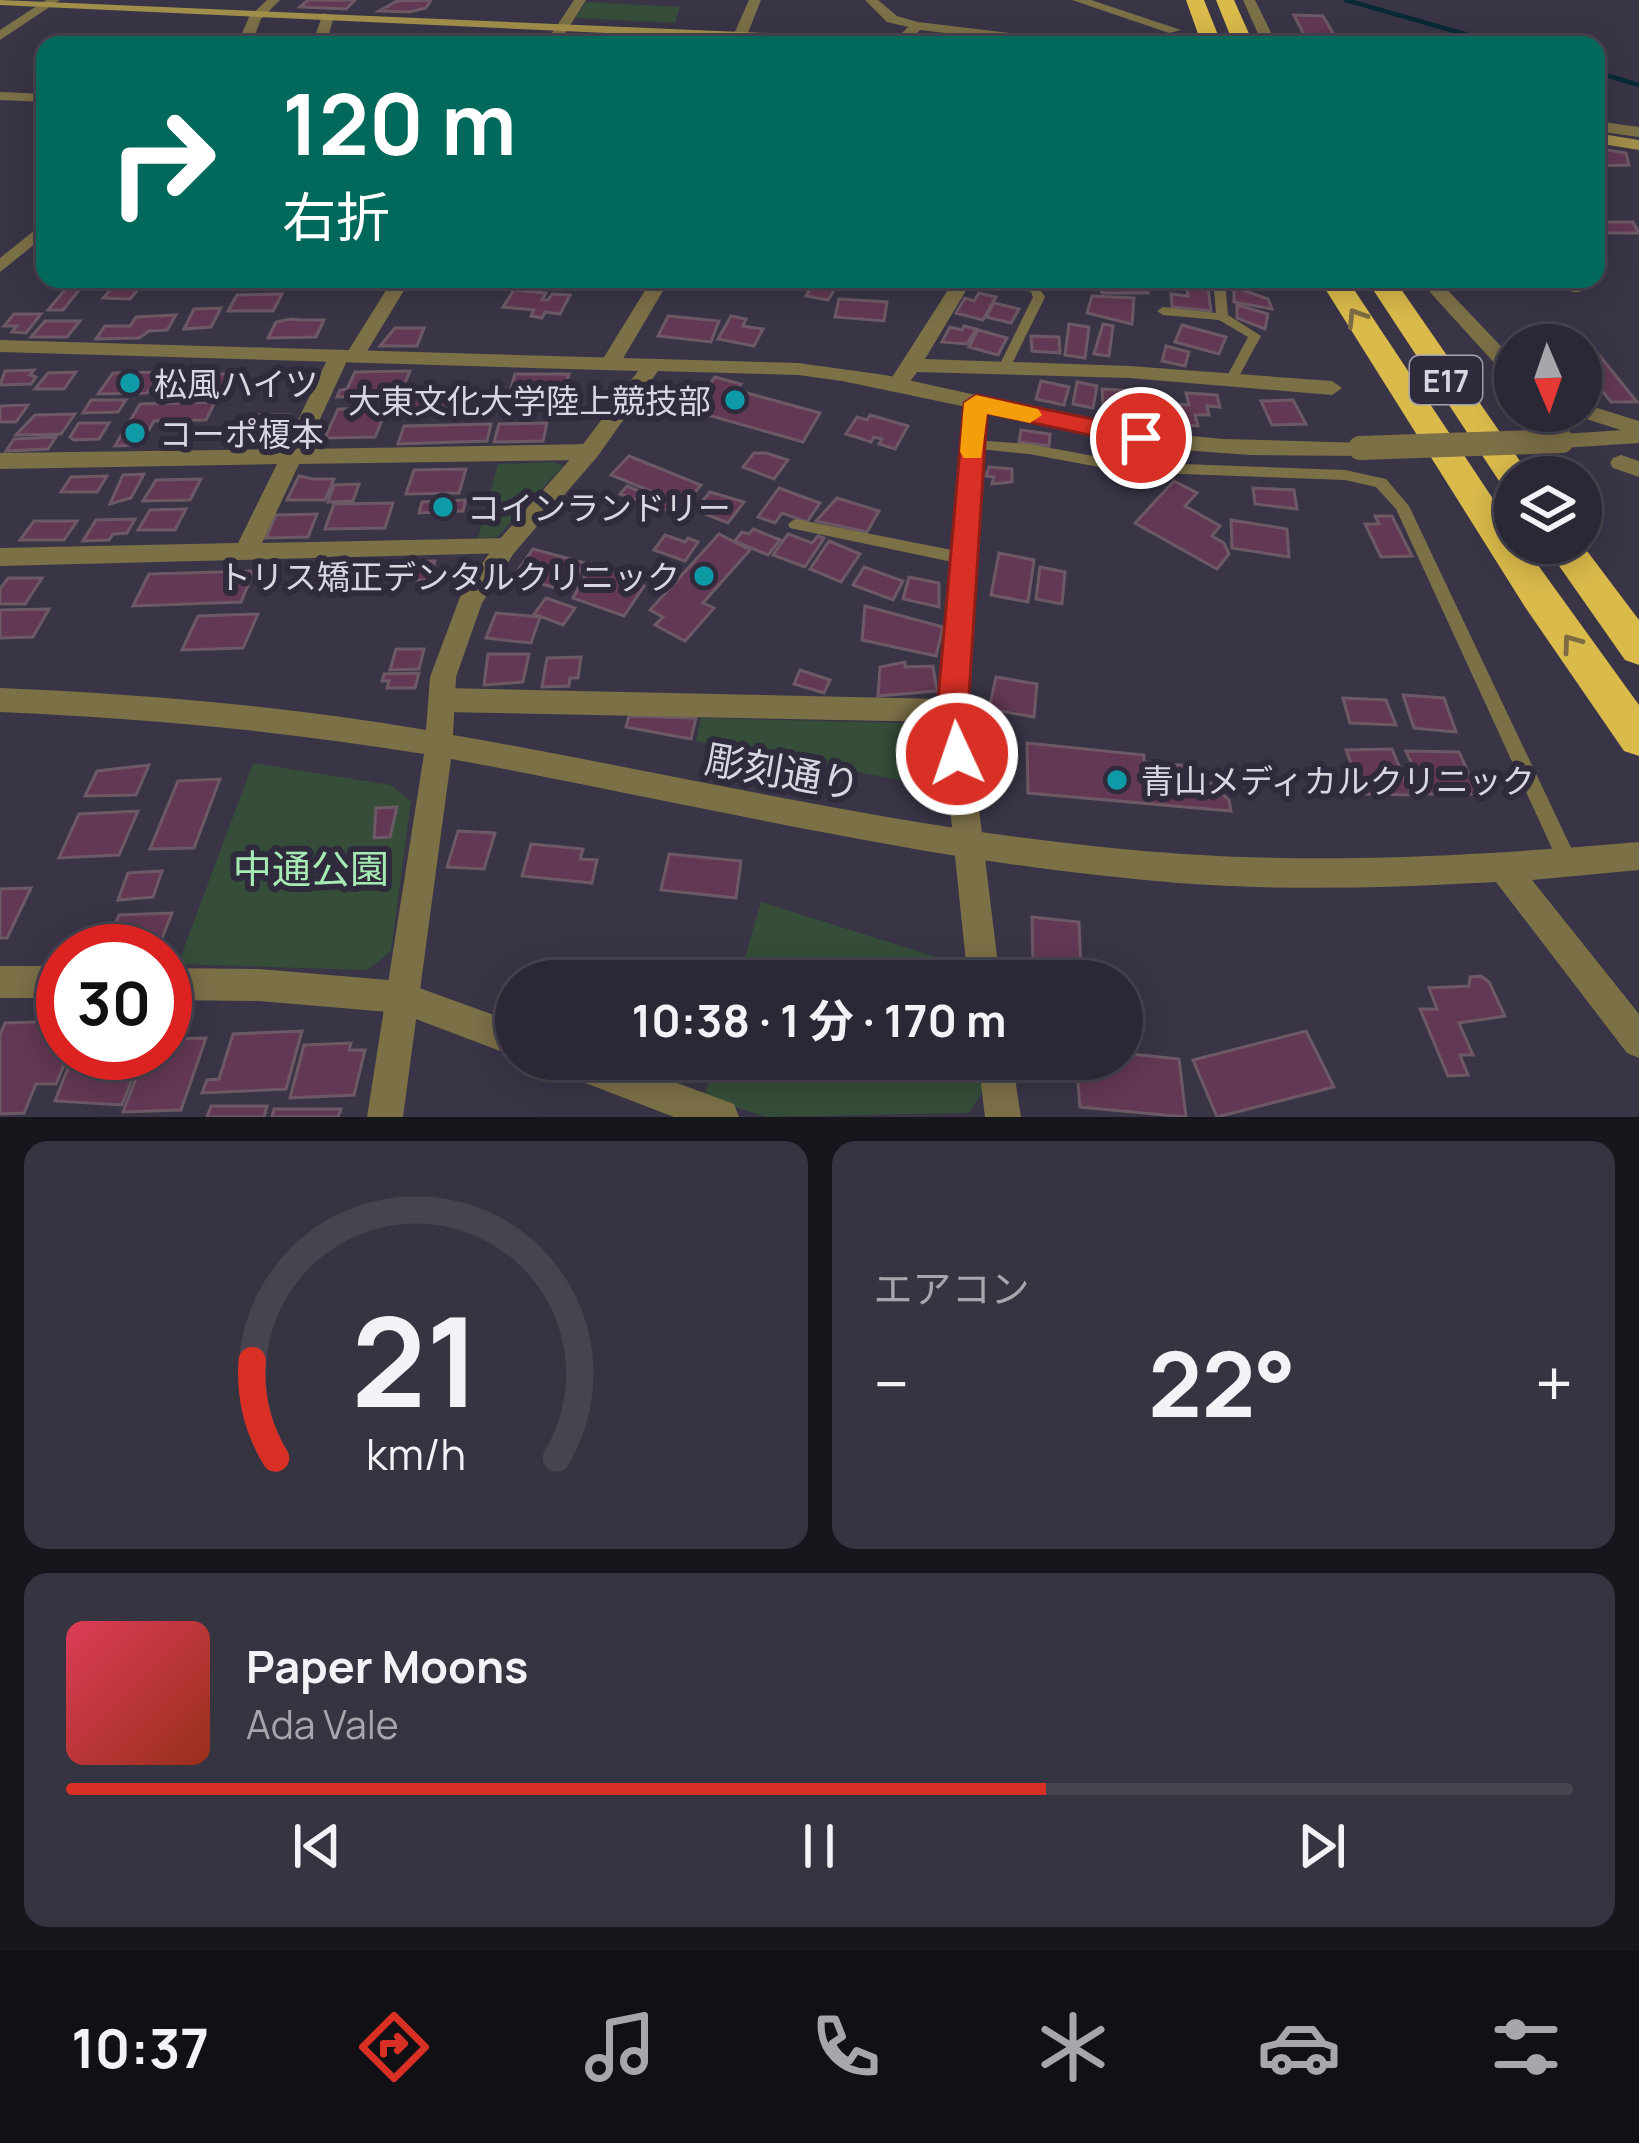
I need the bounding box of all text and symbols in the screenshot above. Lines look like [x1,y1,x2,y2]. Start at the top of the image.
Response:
text: 120 m [282,65,516,180]
icon: right [84,84,240,240]
text: 右折 [282,179,390,253]
one-way arrow [1348,309,1370,331]
north arrow [1494,324,1602,432]
map controls [1494,324,1602,564]
road number: E17 [1410,356,1482,404]
place label: 松風ハイツ [154,361,318,406]
marker: 松風ハイツ [117,370,143,396]
place label: 大東文化大学陸上競技部 [348,378,711,423]
marker: 大東文化大学陸上競技部 [722,387,748,413]
pin [1090,387,1192,489]
icon: arrive [1108,405,1174,471]
place label: コーポ榎本 [159,411,324,456]
marker: コーポ榎本 [122,420,148,446]
button: layers [1494,456,1602,564]
place label: コインランドリー [467,485,731,530]
marker: コインランドリー [430,494,456,520]
place label: トリス矯正デンタルクリニック [218,554,680,599]
marker: トリス矯正デンタルクリニック [691,563,717,589]
one-way arrow [1563,634,1585,656]
position arrow [894,691,1020,817]
street label: 彫刻通り [701,731,865,811]
place label: 青山メディカルクリニック [1141,758,1535,803]
marker: 青山メディカルクリニック [1104,767,1130,793]
park label: 中通公園 [233,841,389,895]
speed limit sign: 30 [36,924,192,1080]
text: 10:38 · 1 分 · 170 m [632,989,1006,1051]
text: エアコン [874,1261,1030,1315]
text: 21 [351,1274,480,1444]
text: 22° [1148,1321,1296,1444]
text: − [874,1338,909,1428]
text: + [1535,1338,1573,1428]
text: km/h [366,1424,466,1483]
text: Paper Moons [246,1635,528,1697]
text: Ada Vale [246,1697,399,1751]
icon: previous [284,1813,350,1879]
icon: pause [786,1813,852,1879]
icon: next [1289,1813,1355,1879]
icon: directions [352,2005,436,2089]
icon: music [578,2005,662,2089]
icon: phone [804,2005,888,2089]
icon: climate [1031,2005,1115,2089]
icon: car [1257,2005,1341,2089]
icon: filters [1484,2005,1568,2089]
text: 10:37 [71,2010,209,2084]

